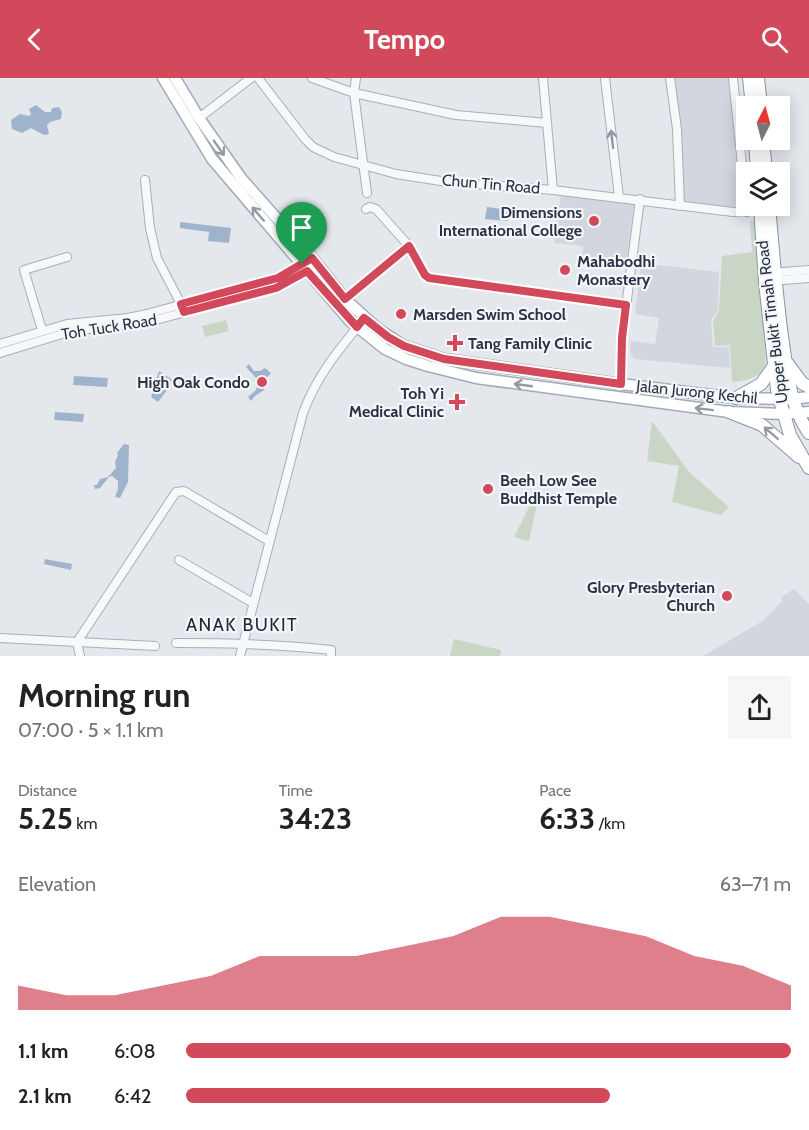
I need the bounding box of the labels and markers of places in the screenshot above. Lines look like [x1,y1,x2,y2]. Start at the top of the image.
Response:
pin [276,202,327,264]
place label: Dimensions International College [439,203,582,240]
marker: Dimensions International College [587,214,601,228]
place label: Mahabodhi Monastery [577,252,655,289]
marker: Mahabodhi Monastery [558,263,572,277]
place label: Marsden Swim School [413,305,566,324]
marker: Marsden Swim School [394,307,408,321]
marker: Tang Family Clinic [446,334,464,352]
place label: Tang Family Clinic [468,334,592,353]
place label: High Oak Condo [137,373,250,392]
marker: High Oak Condo [255,375,269,389]
place label: Toh Yi Medical Clinic [349,384,444,421]
marker: Toh Yi Medical Clinic [448,393,466,411]
place label: Beeh Low See Buddhist Temple [500,471,617,508]
marker: Beeh Low See Buddhist Temple [481,482,495,496]
place label: Glory Presbyterian Church [587,578,715,615]
marker: Glory Presbyterian Church [720,589,734,603]

